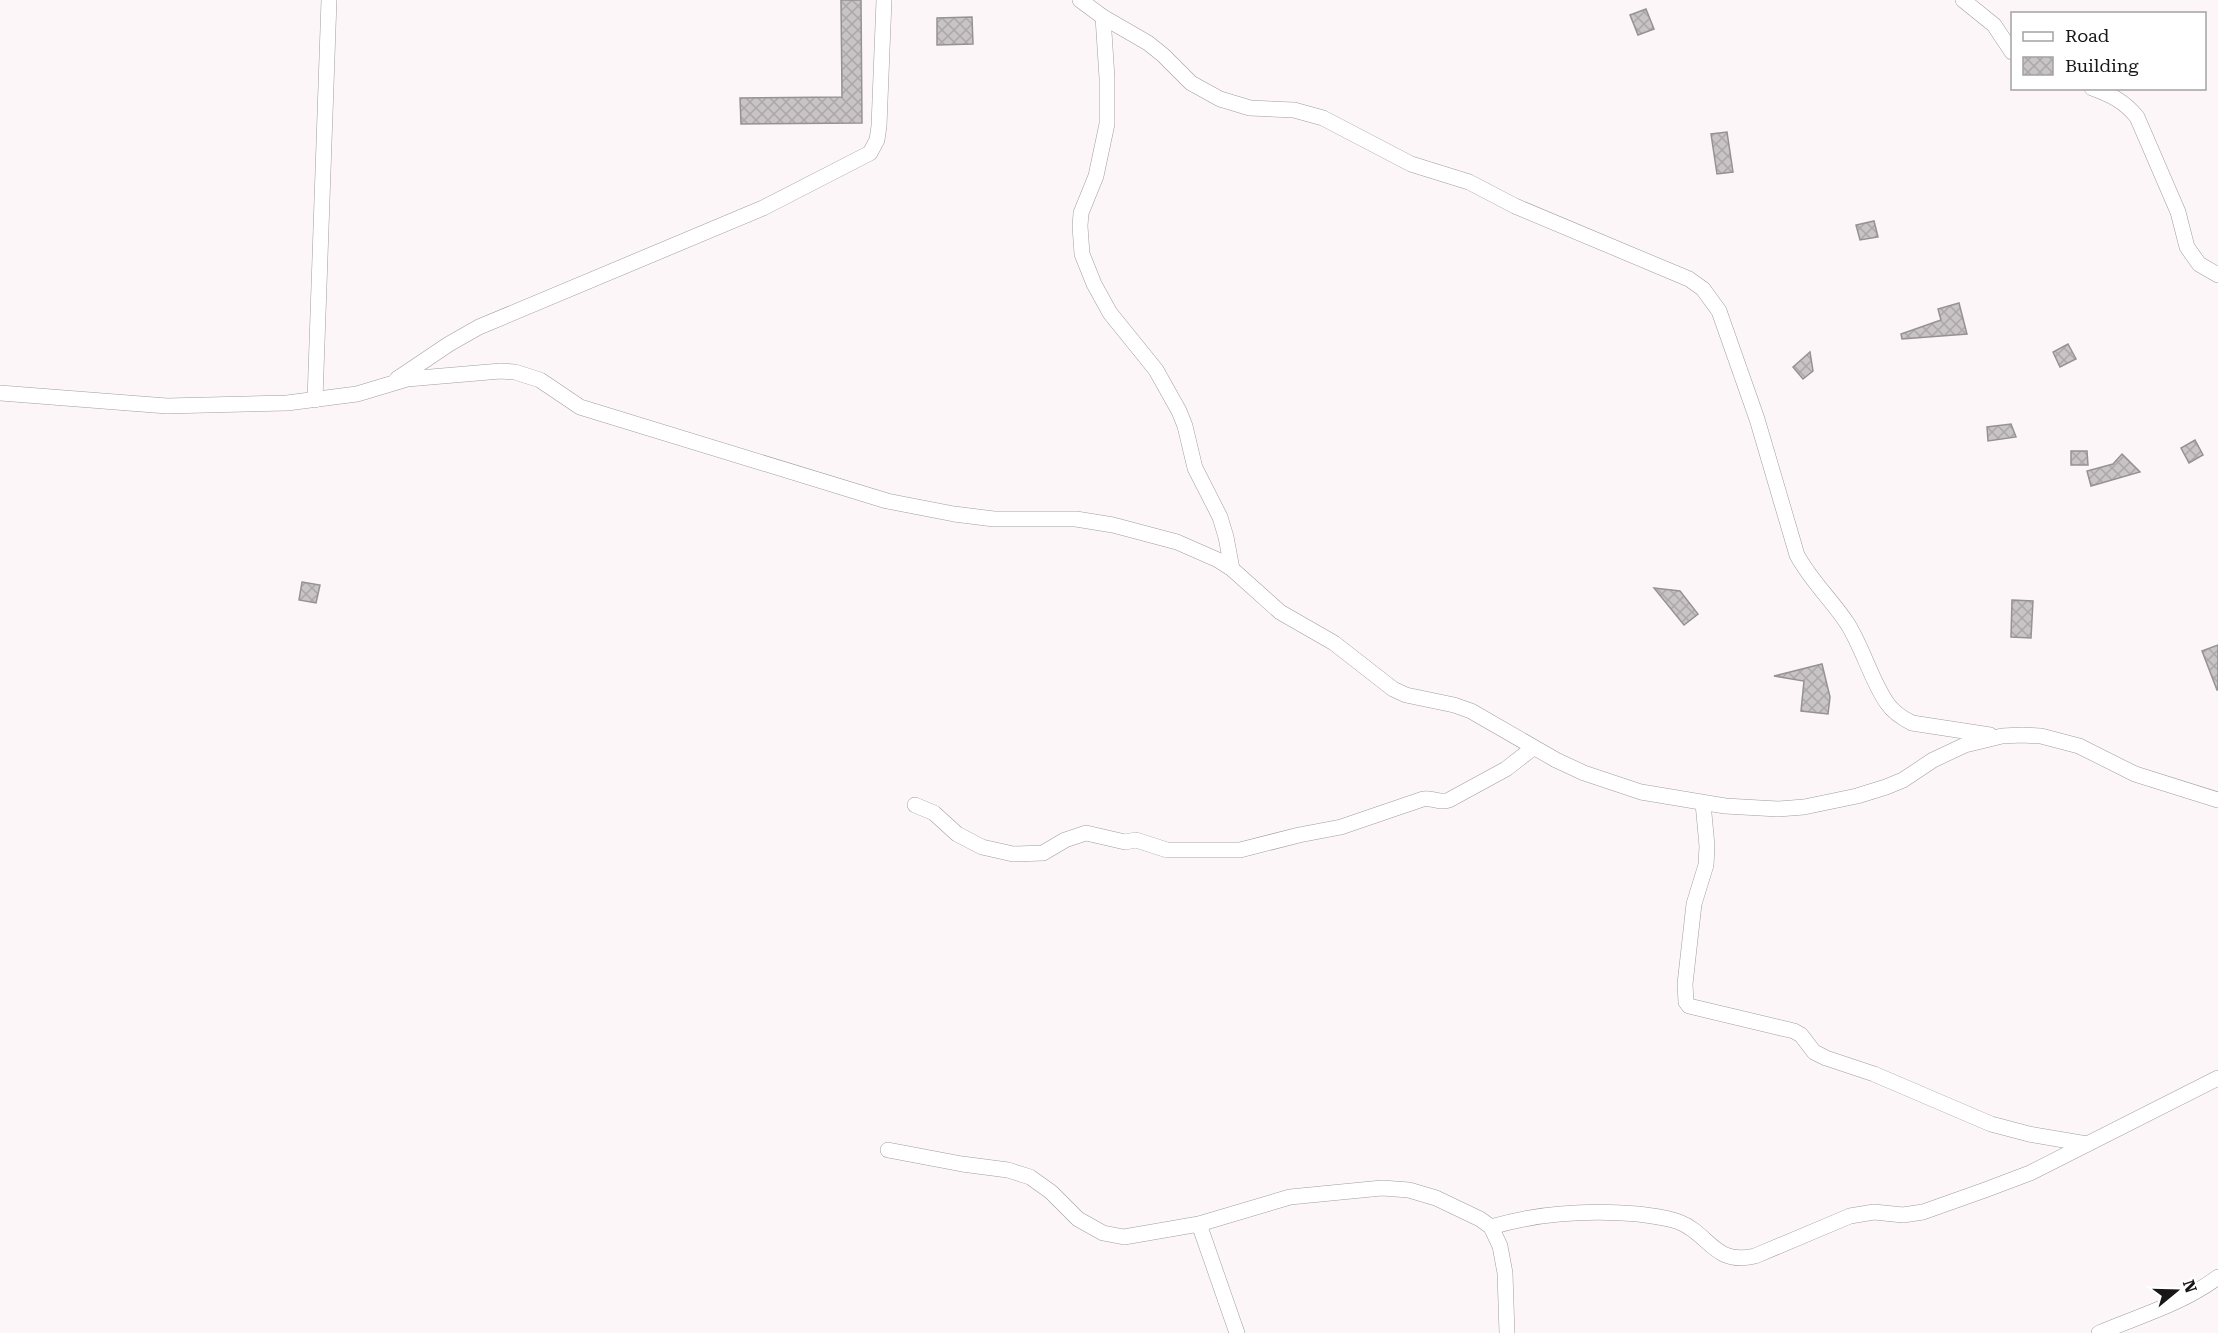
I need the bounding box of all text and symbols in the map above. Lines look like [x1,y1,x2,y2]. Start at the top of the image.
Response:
legend [2011,12,2206,90]
text: Road [2065,25,2110,46]
text: Building [2065,55,2139,76]
north arrow [2146,1261,2206,1321]
text: N [2179,1277,2201,1295]

